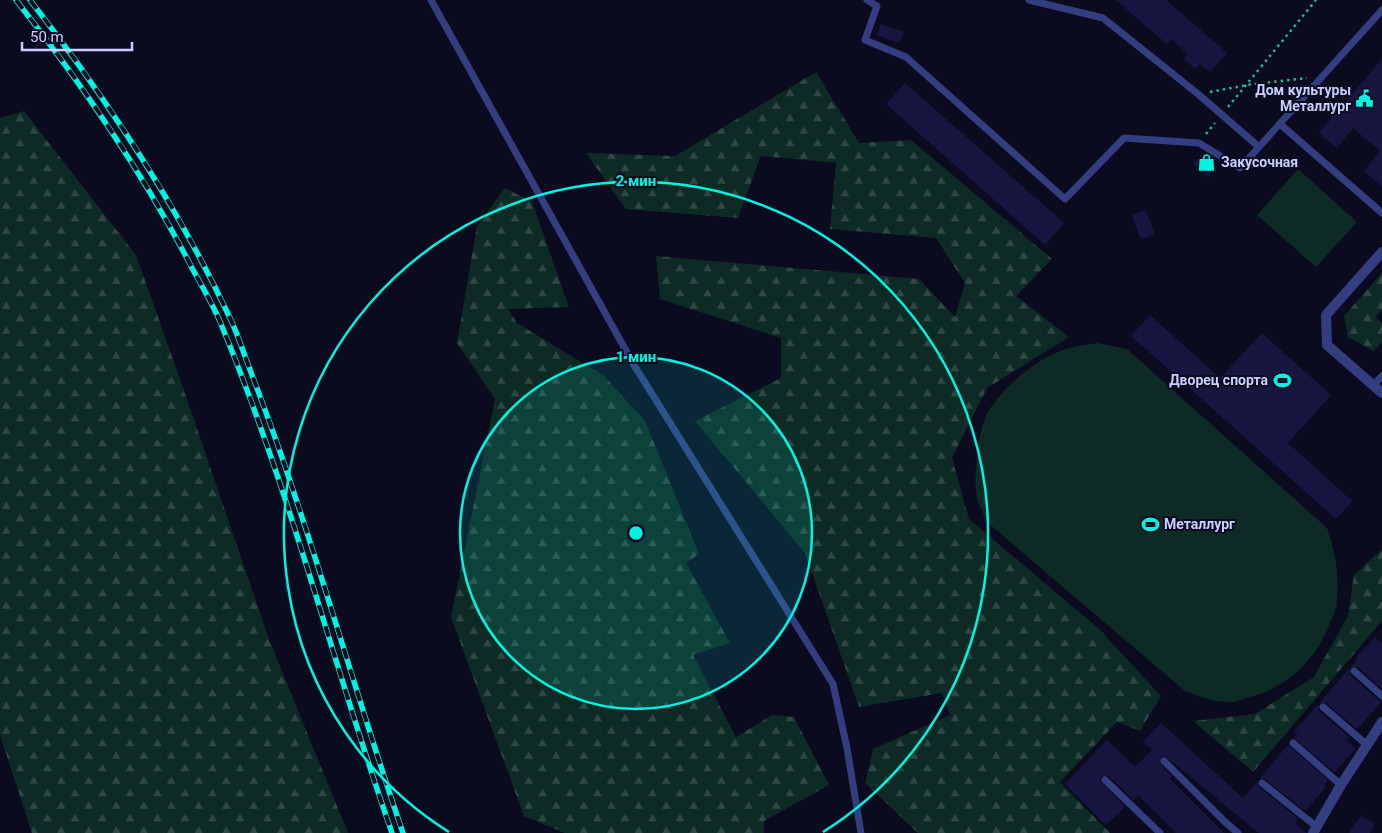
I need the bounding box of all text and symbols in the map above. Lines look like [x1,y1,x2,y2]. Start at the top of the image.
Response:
scale bar [22,20,132,52]
text: 50 m [30,28,64,46]
place label: Дом культуры Металлург [1255,82,1351,114]
public building icon: Дом культуры Металлург [1355,88,1375,108]
shop icon: Закусочная [1197,152,1217,172]
place label: Закусочная [1221,154,1298,170]
text: 2 мин [616,172,656,190]
text: 1 мин [616,348,656,366]
sports icon: Дворец спорта [1272,370,1292,390]
place label: Дворец спорта [1169,372,1268,388]
sports icon: Металлург [1140,514,1160,534]
place label: Металлург [1164,516,1235,532]
centre of rings [627,524,645,542]

